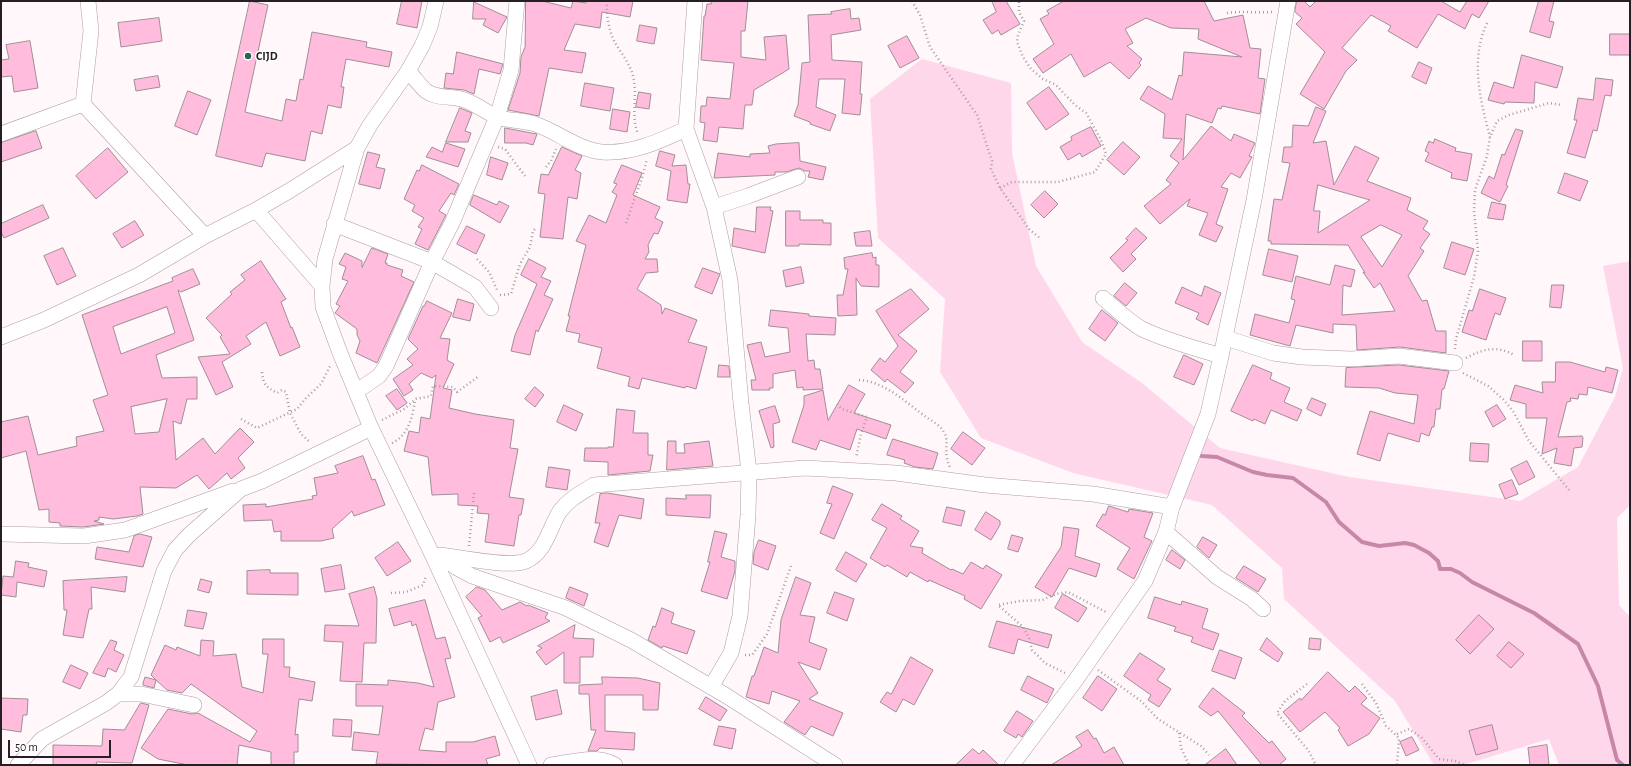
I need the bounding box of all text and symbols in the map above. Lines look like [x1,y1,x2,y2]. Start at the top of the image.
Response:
place label: CIJD [256,49,278,63]
marker: CIJD [243,51,253,61]
scale bar [10,732,113,758]
text: 50 m [15,741,38,753]

